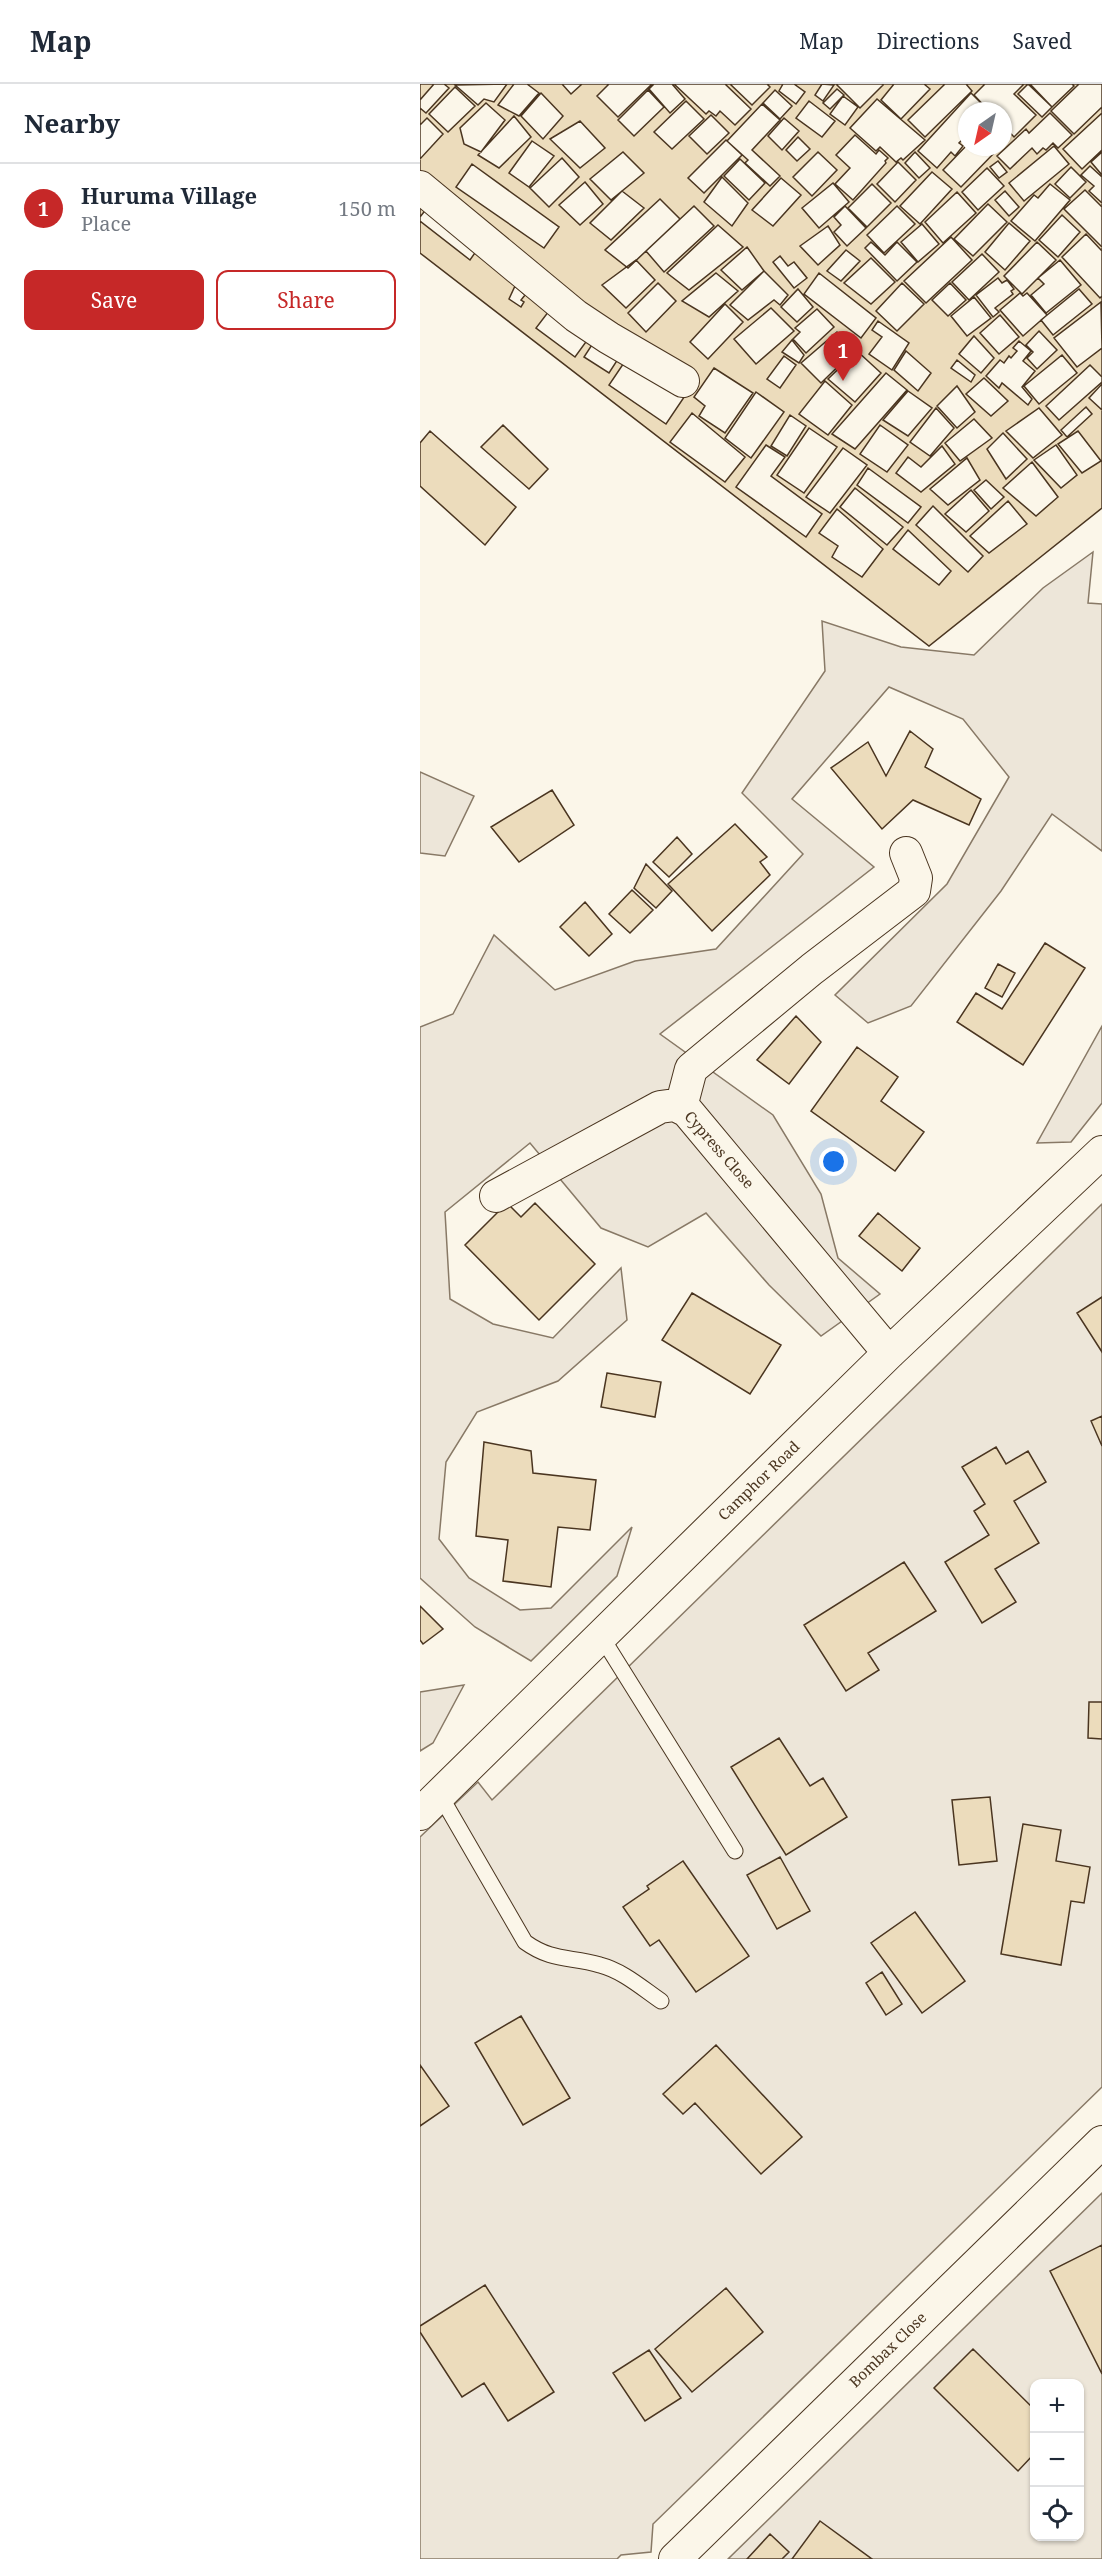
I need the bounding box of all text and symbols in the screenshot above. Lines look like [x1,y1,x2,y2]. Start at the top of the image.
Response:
text: Map [30,22,92,60]
text: Map [799,27,844,55]
text: Directions [877,27,979,55]
text: Saved [1012,27,1072,55]
north arrow [958,102,1012,156]
text: Nearby [24,105,120,141]
text: Huruma Village [81,180,257,210]
text: 1 [38,195,49,222]
text: 150 m [338,195,396,222]
text: Place [81,210,131,237]
button: Save [24,270,204,330]
button: Share [216,270,396,330]
pin: 1 [824,332,862,381]
street label: Cypress Close [680,1106,759,1192]
your location [819,1147,848,1176]
street label: Camphor Road [713,1436,804,1524]
street label: Bombax Close [844,2307,930,2391]
map controls [1030,2379,1084,2541]
button: + [1030,2379,1084,2433]
button: − [1030,2433,1084,2487]
button: locate [1030,2487,1084,2541]

